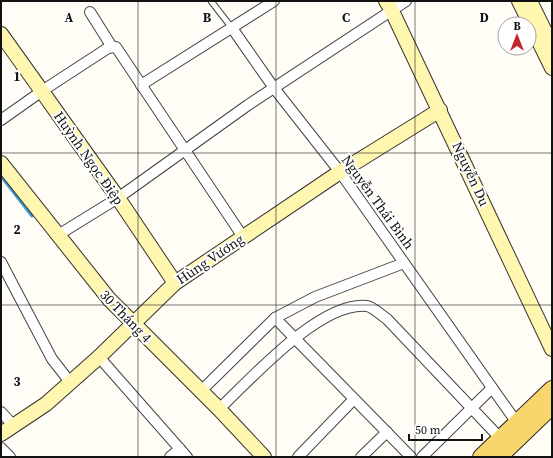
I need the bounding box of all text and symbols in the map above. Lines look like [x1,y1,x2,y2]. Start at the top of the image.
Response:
text: A [65,9,74,26]
text: B [203,9,212,26]
text: C [342,9,350,26]
text: D [479,9,489,26]
north arrow [497,16,537,56]
text: B [513,19,521,34]
text: 1 [13,68,21,85]
street label: Huỳnh Ngọc Điệp [49,107,129,209]
street label: Nguyễn Du [447,138,495,210]
street label: Nguyễn Thái Bình [337,151,419,253]
text: 2 [13,221,21,238]
street label: Hùng Vương [172,229,248,289]
street label: 30 Tháng 4 [96,285,156,347]
text: 3 [13,373,21,390]
scale bar [409,416,482,442]
text: 50 m [415,422,441,438]

